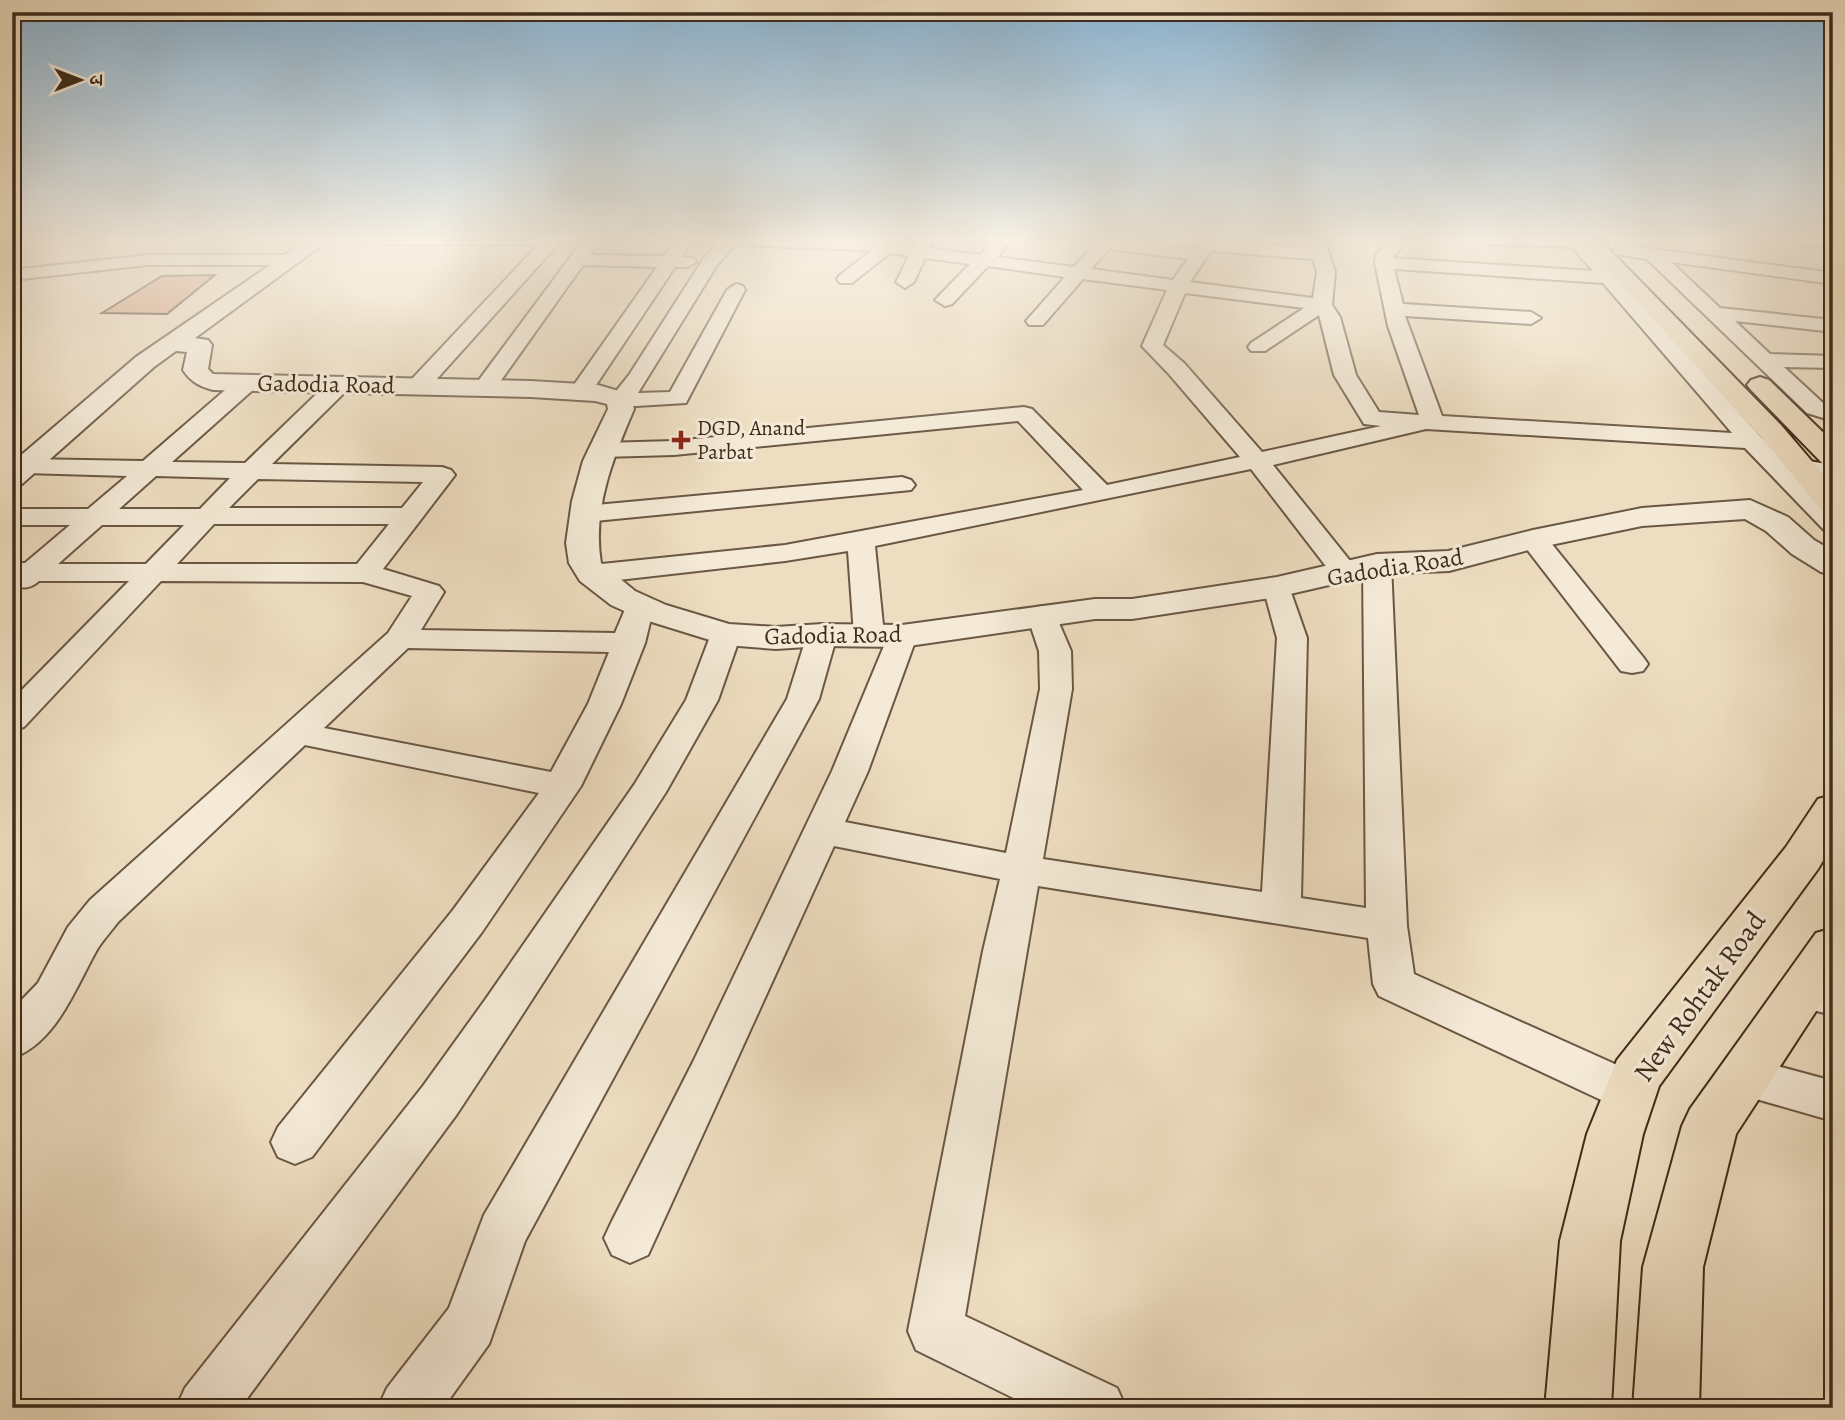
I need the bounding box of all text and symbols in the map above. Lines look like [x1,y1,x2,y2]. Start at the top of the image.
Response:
north arrow [46,46,116,116]
text: उ [83,73,109,86]
street label: Gadodia Road [257,367,395,401]
place label: DGD, Anand Parbat [697,414,806,466]
marker: DGD, Anand Parbat [671,430,691,450]
street label: Gadodia Road [1325,540,1465,594]
street label: Gadodia Road [764,618,902,652]
street label: New Rohtak Road [1625,903,1775,1090]

